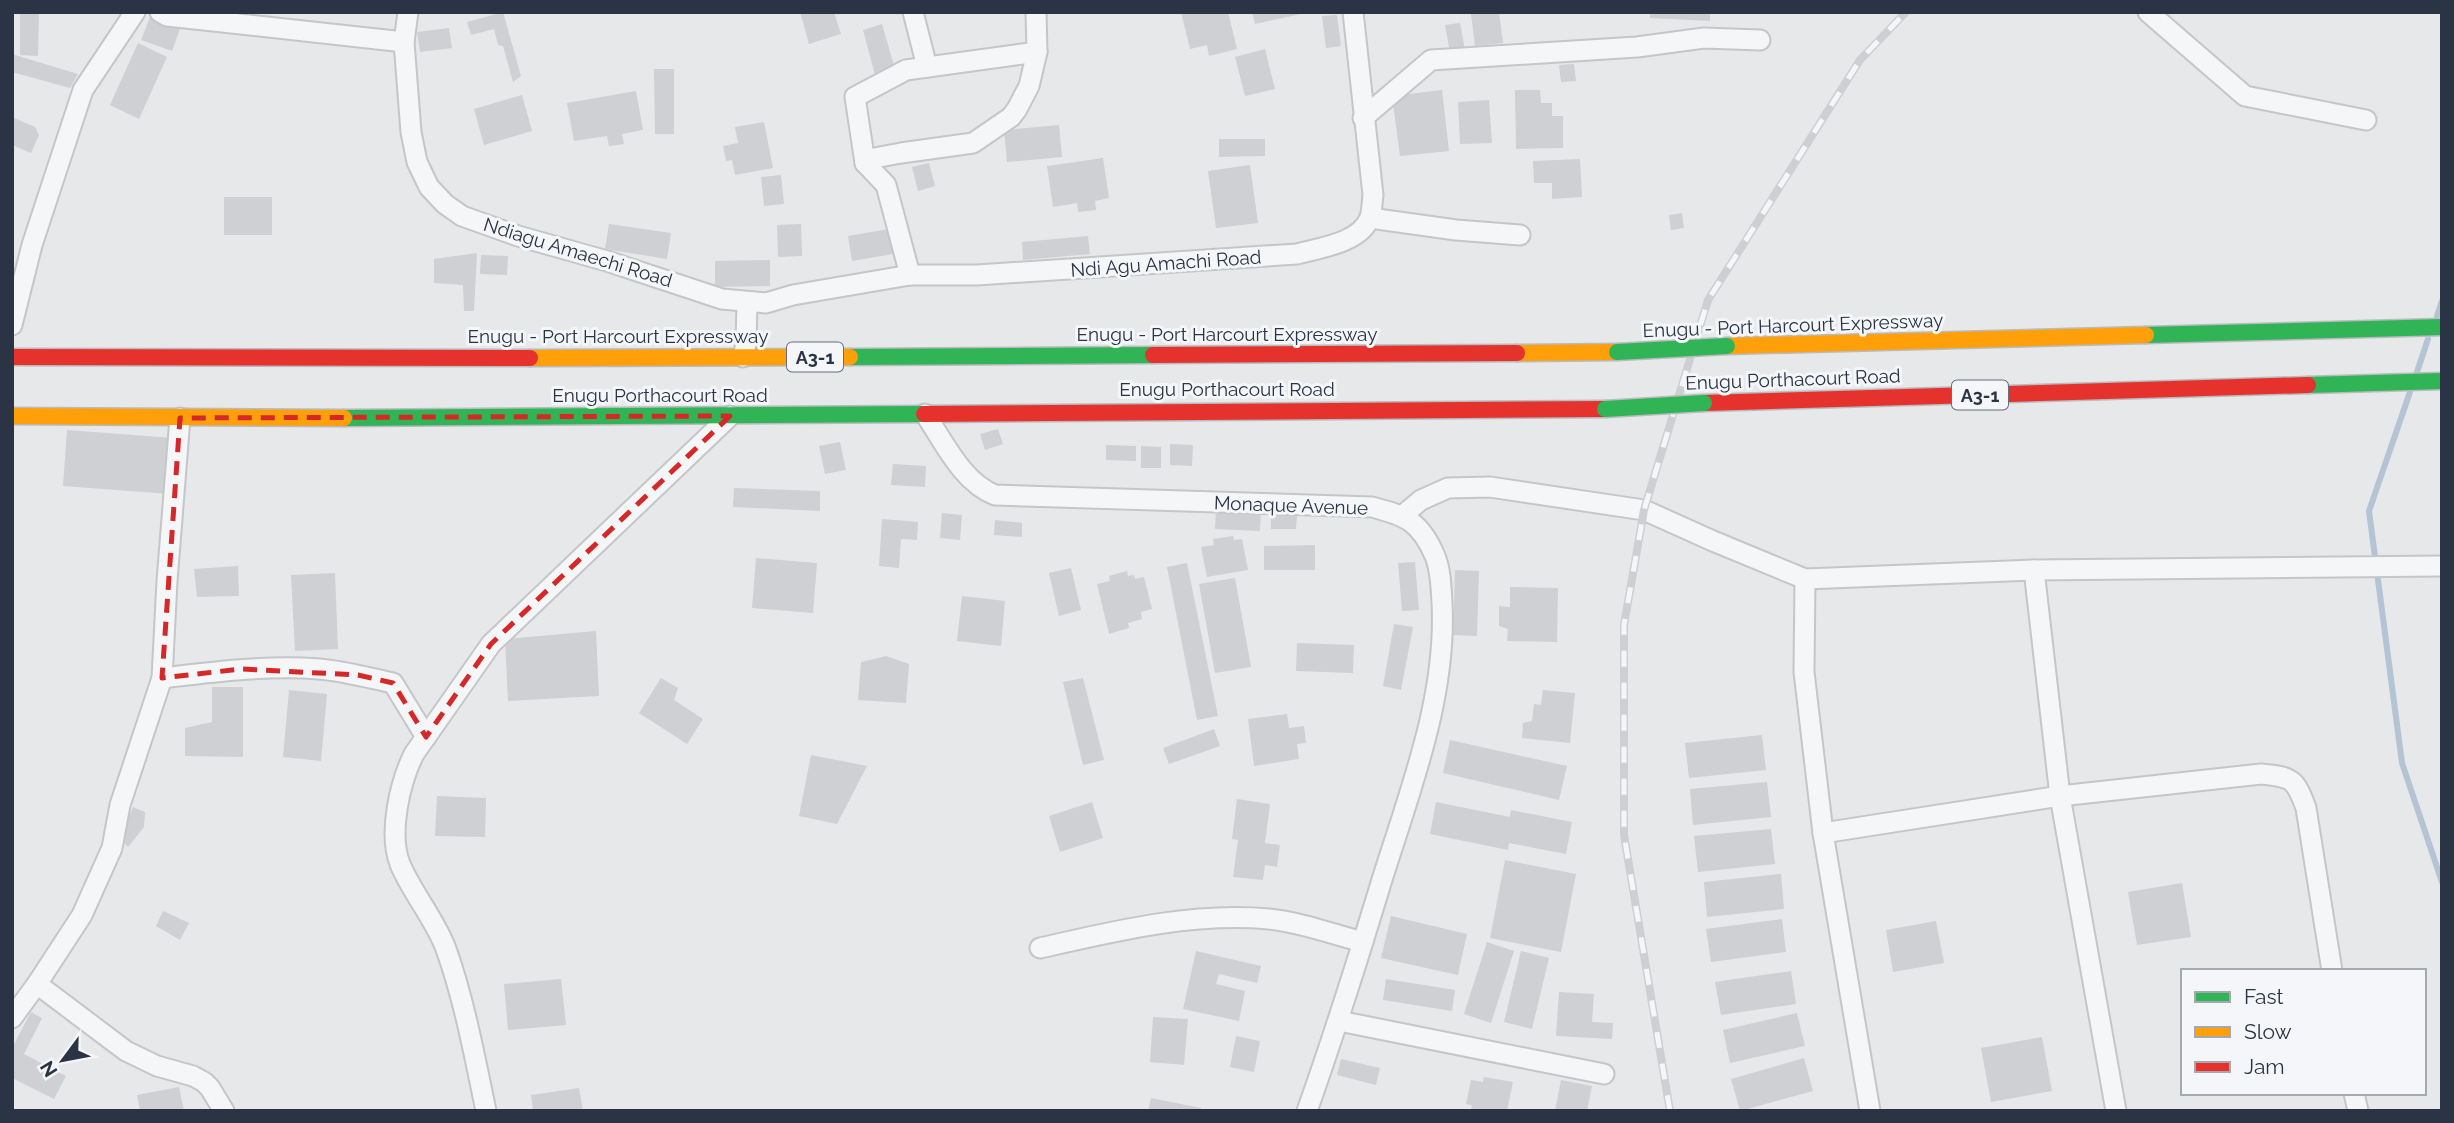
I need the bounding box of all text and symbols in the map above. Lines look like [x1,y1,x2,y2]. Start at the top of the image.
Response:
street label: Ndiagu Amaechi Road [481,213,675,291]
street label: Ndi Agu Amachi Road [1070,245,1262,281]
street label: Enugu - Port Harcourt Expressway [1642,309,1944,341]
street label: Enugu - Port Harcourt Expressway [1077,323,1377,345]
street label: Enugu - Port Harcourt Expressway [468,325,768,347]
road number: A3-1 [787,342,843,372]
street label: Enugu Porthacourt Road [1685,364,1901,394]
street label: Enugu Porthacourt Road [1119,378,1335,400]
road number: A3-1 [1952,380,2008,410]
street label: Enugu Porthacourt Road [552,384,768,406]
street label: Monaque Avenue [1213,491,1369,519]
legend [2181,969,2426,1095]
text: Fast [2244,984,2284,1009]
text: Slow [2244,1019,2292,1044]
north arrow [28,1025,98,1095]
text: Jam [2244,1054,2285,1079]
text: N [35,1057,62,1081]

